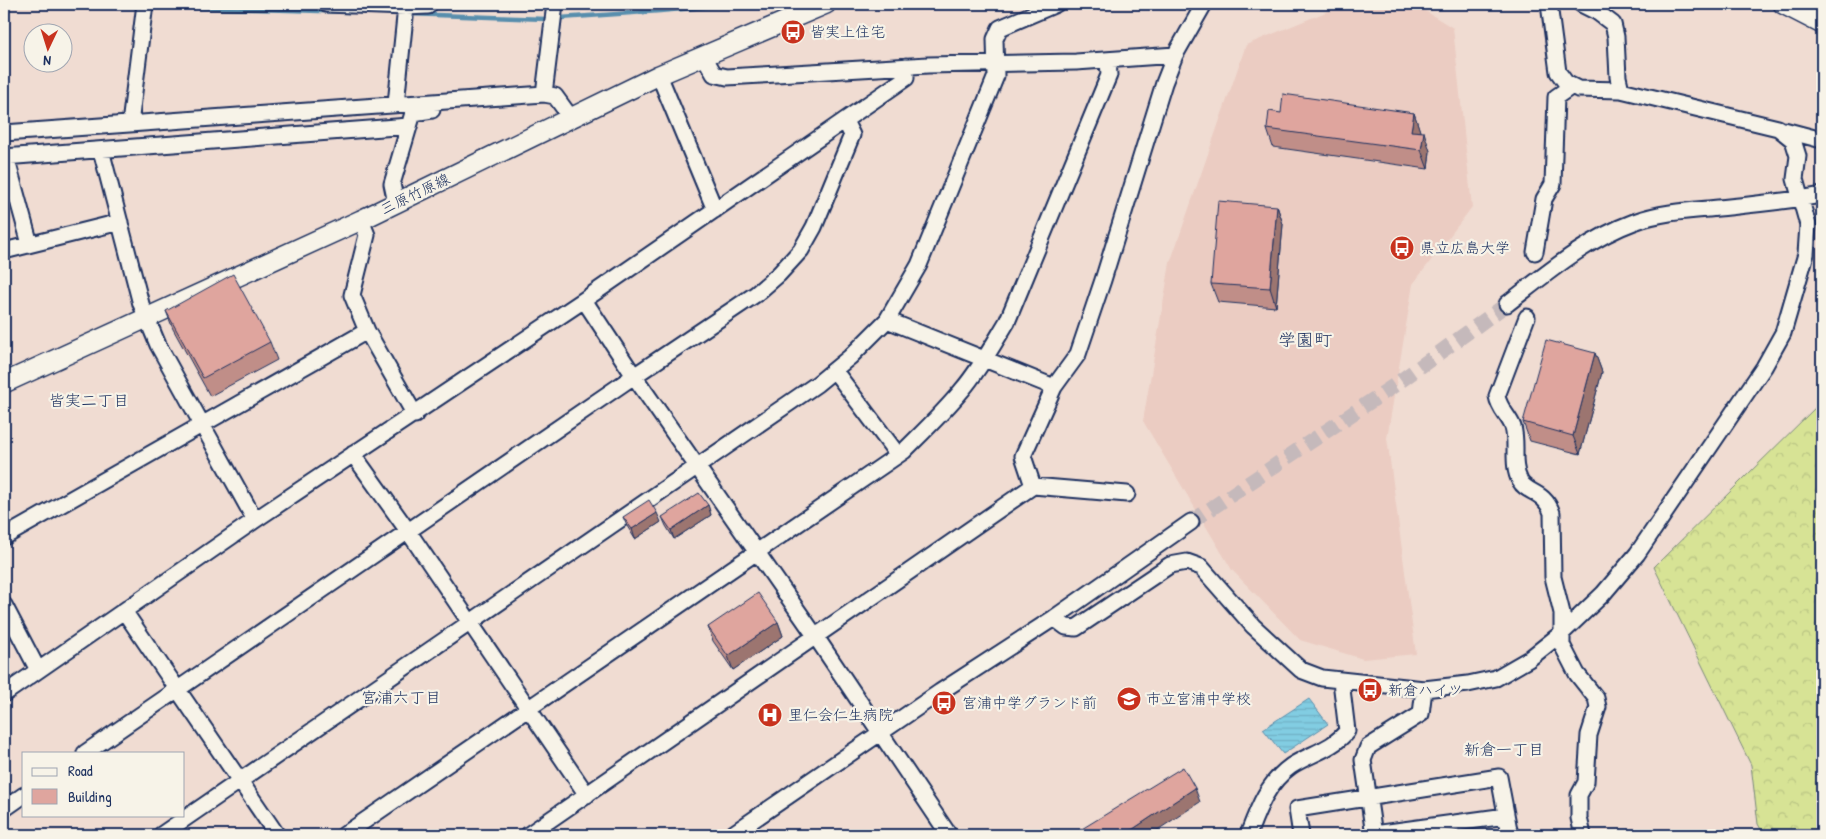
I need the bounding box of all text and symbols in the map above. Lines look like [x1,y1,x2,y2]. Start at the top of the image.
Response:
bus stop icon: 皆実上住宅 [780,19,806,45]
place label: 皆実上住宅 [810,21,885,42]
north arrow [22,22,72,72]
text: N [42,52,51,71]
street label: 三原竹原線 [376,168,453,219]
bus stop icon: 県立広島大学 [1389,235,1415,261]
place label: 県立広島大学 [1420,237,1510,258]
district label: 学園町 [1278,327,1332,352]
district label: 皆実二丁目 [49,389,129,411]
bus stop icon: 新倉ハイツ [1357,677,1383,703]
place label: 新倉ハイツ [1388,679,1463,700]
district label: 宮浦六丁目 [361,686,441,708]
school or university icon: 市立宮浦中学校 [1116,686,1142,712]
place label: 市立宮浦中学校 [1146,688,1251,709]
bus stop icon: 宮浦中学グランド前 [931,690,957,716]
place label: 宮浦中学グランド前 [962,692,1097,713]
hospital icon: 里仁会仁生病院 [757,702,783,728]
place label: 里仁会仁生病院 [788,704,893,725]
district label: 新倉一丁目 [1464,738,1544,760]
legend [22,752,185,816]
text: Road [68,760,93,781]
text: Building [68,786,112,807]

